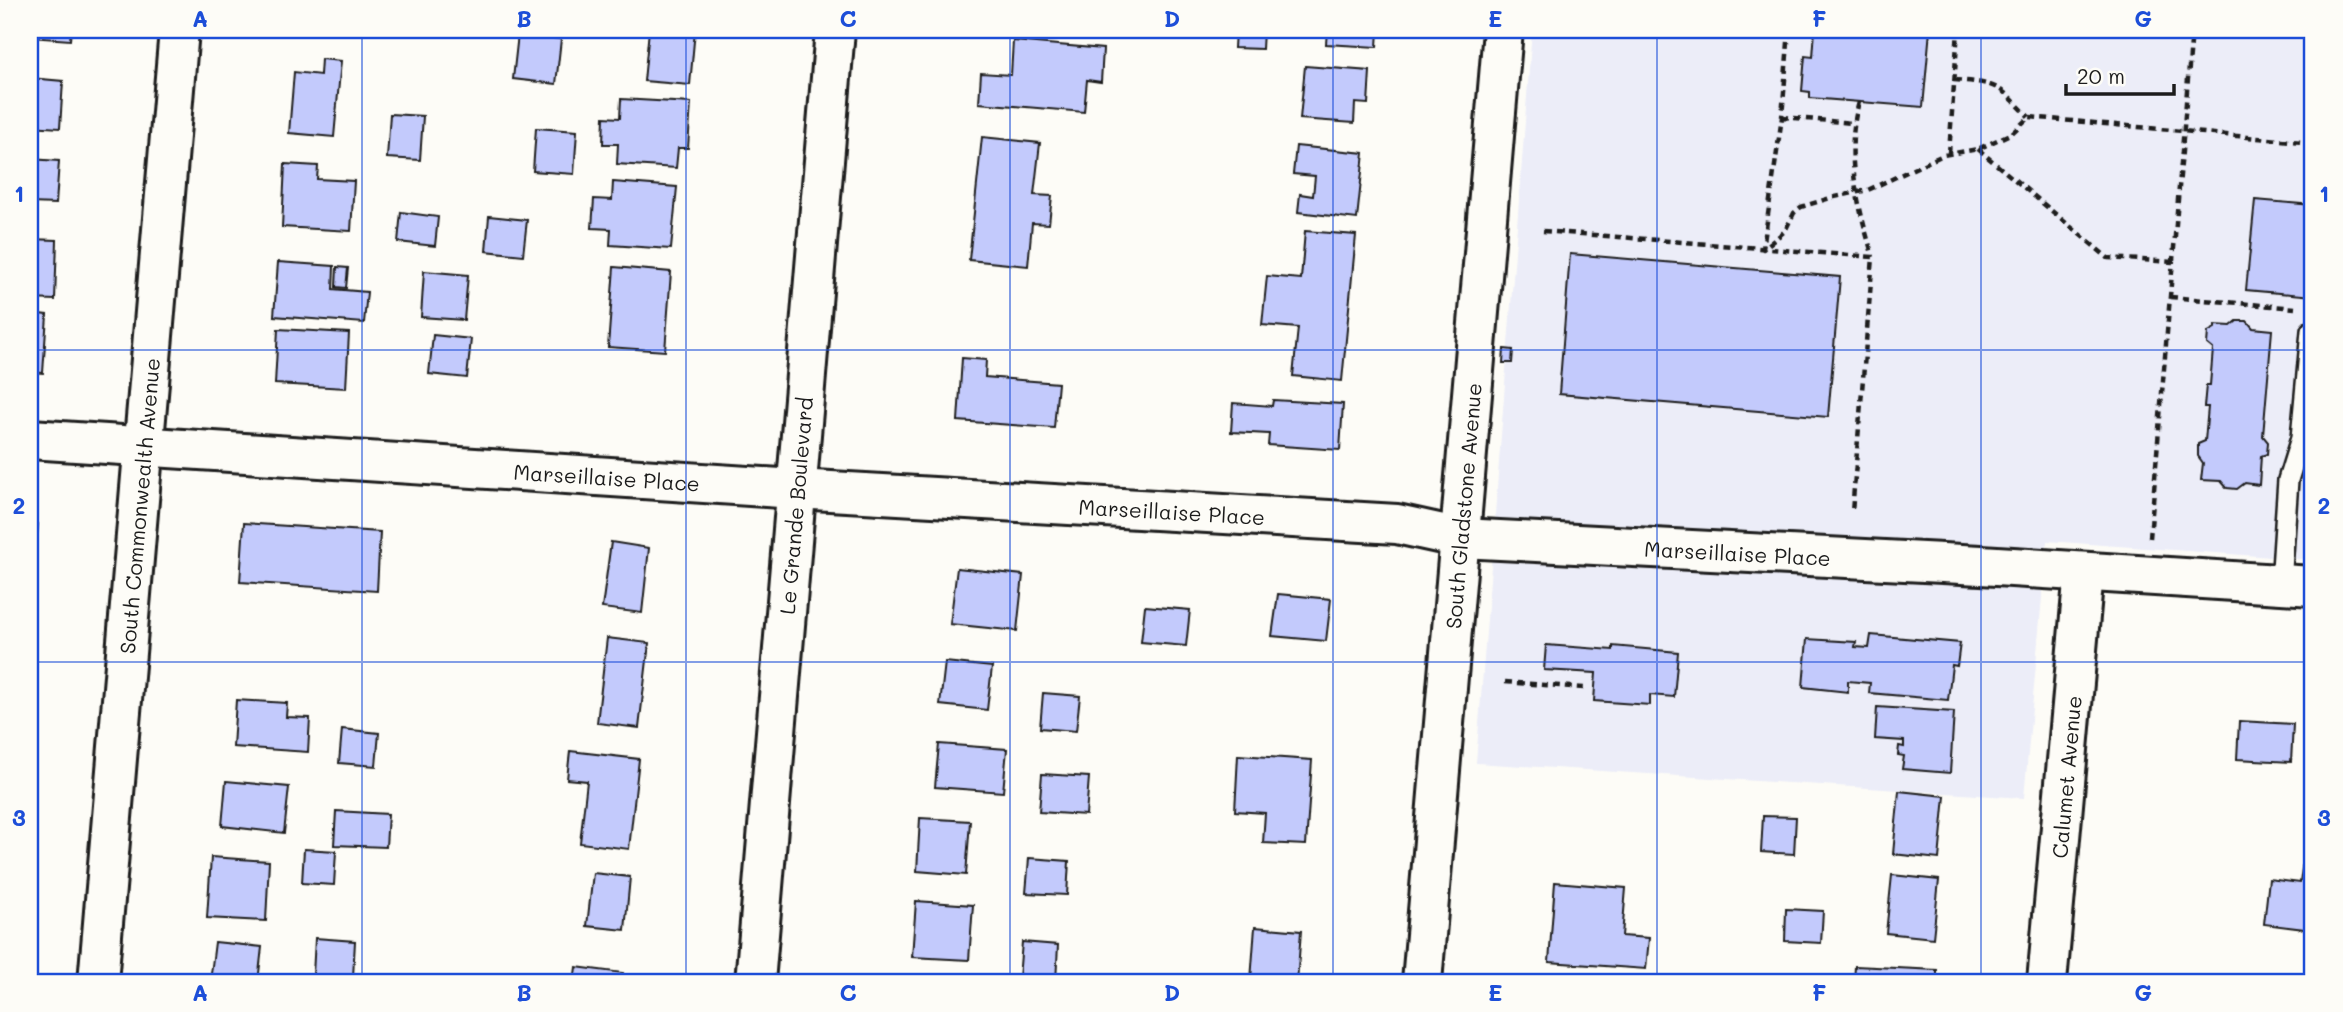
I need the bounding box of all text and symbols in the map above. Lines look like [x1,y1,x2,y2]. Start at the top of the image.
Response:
text: A [192,3,208,33]
text: B [516,3,532,33]
text: C [839,3,857,33]
text: D [1164,3,1180,33]
text: E [1488,3,1502,33]
text: F [1812,3,1826,33]
text: G [2134,3,2152,33]
scale bar [2066,52,2175,96]
text: 20 m [2077,62,2125,89]
text: 1 [14,178,24,208]
text: 1 [2319,178,2329,208]
street label: South Commonwealth Avenue [112,357,165,655]
street label: South Gladstone Avenue [1439,382,1486,630]
street label: Le Grande Boulevard [772,396,818,615]
street label: Marseillaise Place [513,457,701,496]
text: 2 [13,490,25,520]
text: 2 [2318,490,2330,520]
street label: Marseillaise Place [1078,492,1266,530]
street label: Marseillaise Place [1644,534,1831,571]
street label: Calumet Avenue [2045,694,2086,859]
text: 3 [12,802,26,832]
text: 3 [2317,802,2331,832]
text: A [192,977,208,1007]
text: B [516,977,532,1007]
text: C [839,977,857,1007]
text: D [1164,977,1180,1007]
text: E [1488,977,1502,1007]
text: F [1812,977,1826,1007]
text: G [2134,977,2152,1007]

